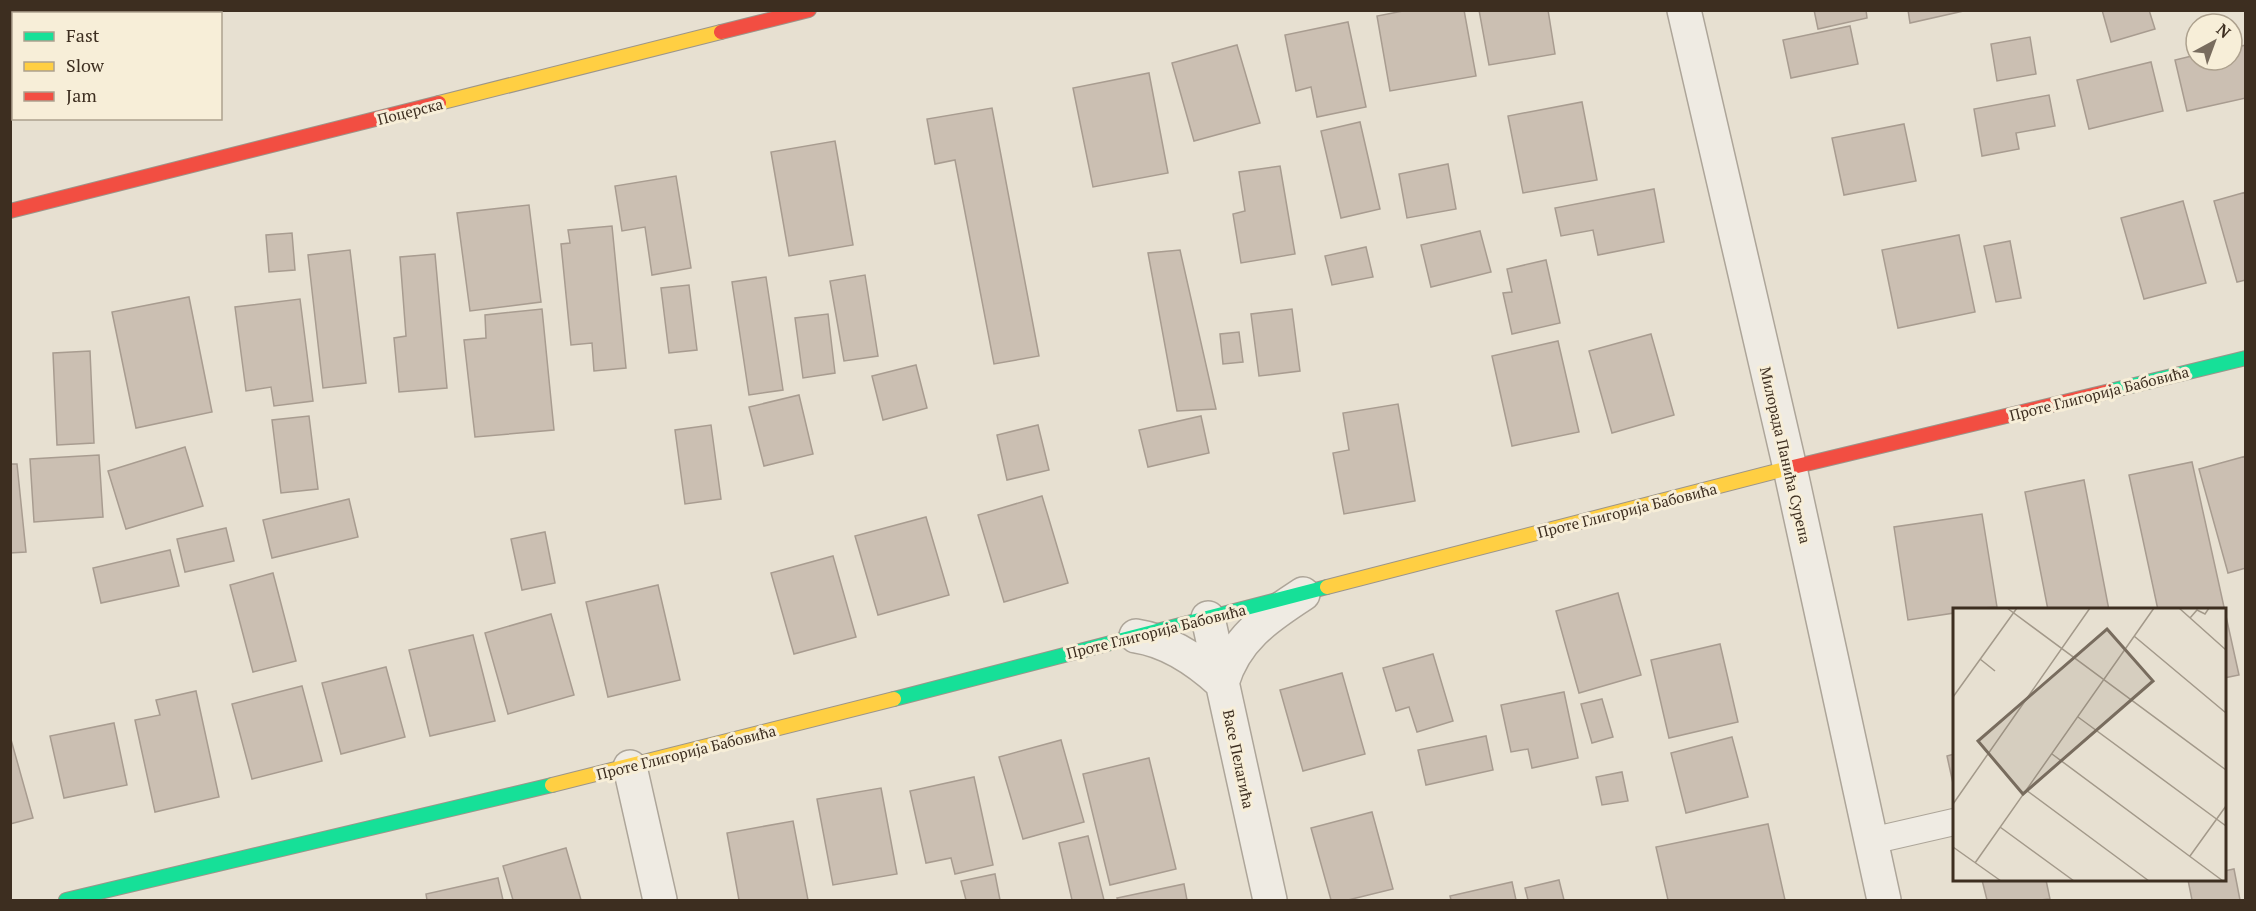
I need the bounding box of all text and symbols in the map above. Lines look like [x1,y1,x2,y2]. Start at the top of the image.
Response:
legend [12,12,222,120]
north arrow [2184,12,2244,72]
text: N [2212,18,2236,43]
text: Fast [66,23,100,47]
text: Slow [66,53,105,77]
text: Jam [66,83,97,107]
street label: Поцерска [375,93,445,129]
street label: Проте Глигорија Бабовића [2007,361,2191,425]
street label: Милорада Панића Сурепа [1756,365,1816,546]
street label: Проте Глигорија Бабовића [1535,478,1719,542]
street label: Проте Глигорија Бабовића [1064,599,1248,663]
inset map [1953,608,2226,881]
street label: Васе Пелагића [1219,708,1259,811]
street label: Проте Глигорија Бабовића [594,720,778,784]

